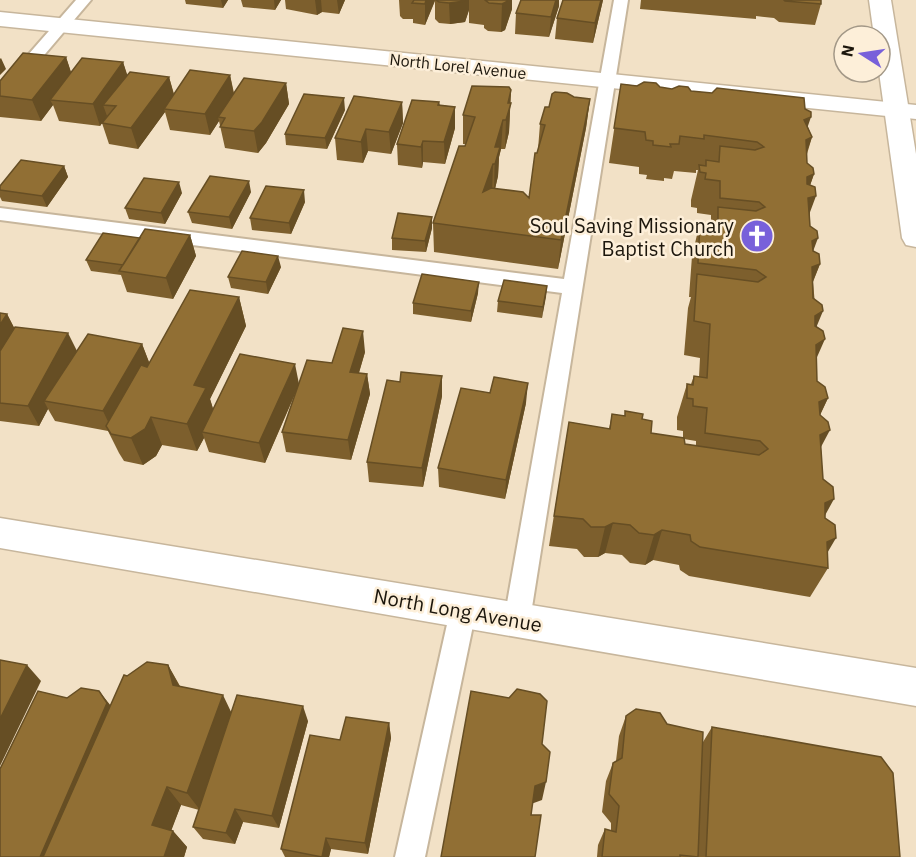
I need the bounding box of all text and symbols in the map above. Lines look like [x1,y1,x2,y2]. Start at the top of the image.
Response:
north arrow [832,24,892,84]
text: N [836,43,858,59]
street label: North Lorel Avenue [389,49,528,83]
place label: Soul Saving Missionary Baptist Church [530,212,734,262]
church icon: Soul Saving Missionary Baptist Church [739,218,775,254]
street label: North Long Avenue [372,582,544,638]

